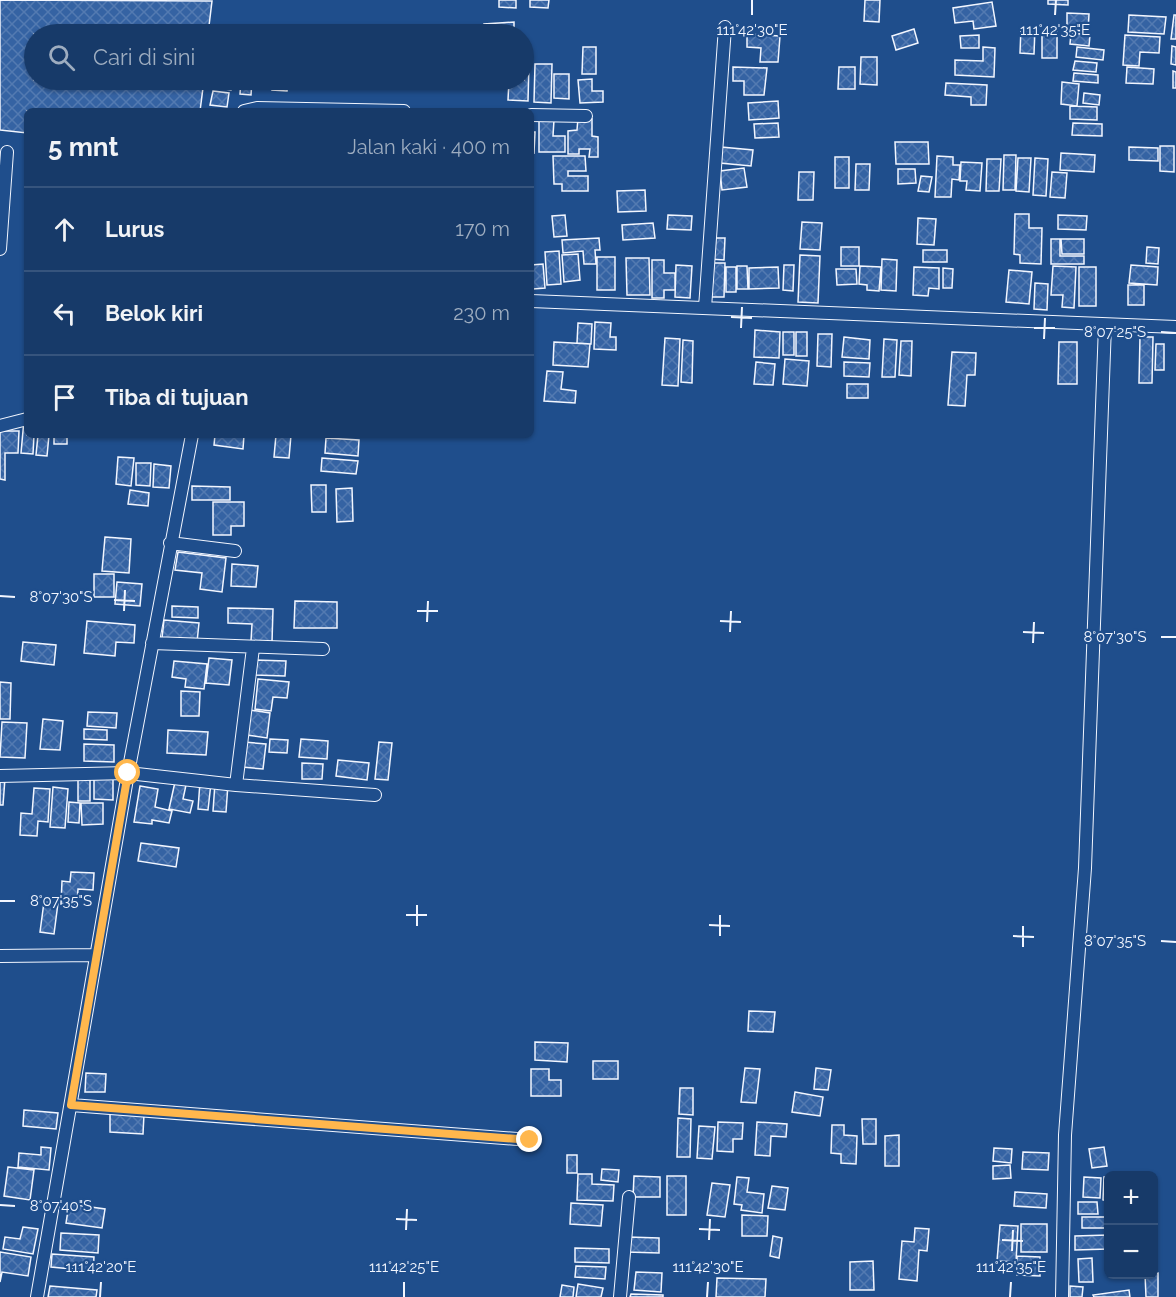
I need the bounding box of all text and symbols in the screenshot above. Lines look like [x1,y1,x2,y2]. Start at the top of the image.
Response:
text: 111°42'30"E [716,21,788,39]
text: 111°42'35"E [1020,21,1090,39]
search box [24,24,534,90]
icon: search [45,41,78,74]
text: Cari di sini [93,44,195,70]
text: 5 mnt [48,132,118,162]
text: Jalan kaki · 400 m [347,135,510,159]
icon: ahead [48,213,81,246]
text: Lurus [105,216,164,242]
text: 170 m [455,217,510,241]
icon: left [48,297,81,330]
text: Belok kiri [105,300,203,326]
text: 230 m [453,301,510,325]
text: 8°07'25"S [1084,323,1146,341]
icon: arrive [48,381,81,414]
text: Tiba di tujuan [105,384,248,410]
text: 8°07'30"S [29,588,93,606]
text: 8°07'30"S [1083,628,1147,646]
route start [114,759,140,785]
text: 8°07'35"S [30,892,92,910]
text: 8°07'35"S [1084,932,1146,950]
route end [516,1126,542,1152]
map controls [1104,1171,1158,1279]
button: + [1104,1171,1158,1225]
text: 8°07'40"S [30,1197,92,1215]
button: − [1104,1225,1158,1279]
text: 111°42'20"E [65,1258,137,1276]
text: 111°42'25"E [369,1258,439,1276]
text: 111°42'30"E [672,1258,744,1276]
text: 111°42'35"E [976,1258,1046,1276]

